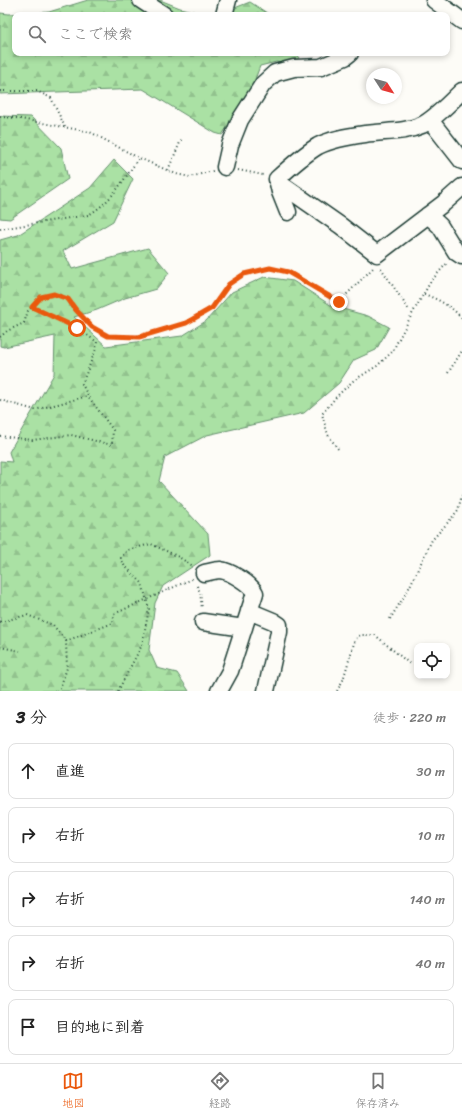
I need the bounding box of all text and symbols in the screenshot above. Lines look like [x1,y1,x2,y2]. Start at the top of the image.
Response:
search box [12,12,450,56]
text: ここで検索 [58,21,133,47]
icon: search [26,23,48,45]
north arrow [366,68,402,104]
route end [330,293,348,311]
route start [68,319,86,337]
map controls [414,643,450,679]
button: locate [414,643,450,679]
text: 3 分 [16,702,47,732]
text: 徒歩 · 220 m [373,706,446,729]
text: 直進 [55,758,85,784]
icon: ahead [17,760,39,782]
text: 30 m [416,760,445,783]
text: 右折 [55,822,85,848]
icon: right [17,824,39,846]
text: 10 m [418,824,445,847]
text: 右折 [55,886,85,912]
icon: right [17,888,39,910]
text: 140 m [410,888,445,911]
text: 右折 [55,950,85,976]
icon: right [17,952,39,974]
text: 40 m [415,952,445,975]
text: 目的地に到着 [55,1014,145,1040]
icon: arrive [17,1016,39,1038]
tab: 地図 [62,1070,84,1113]
tab: 経路 [209,1070,231,1113]
tab: 保存済み [356,1070,400,1113]

